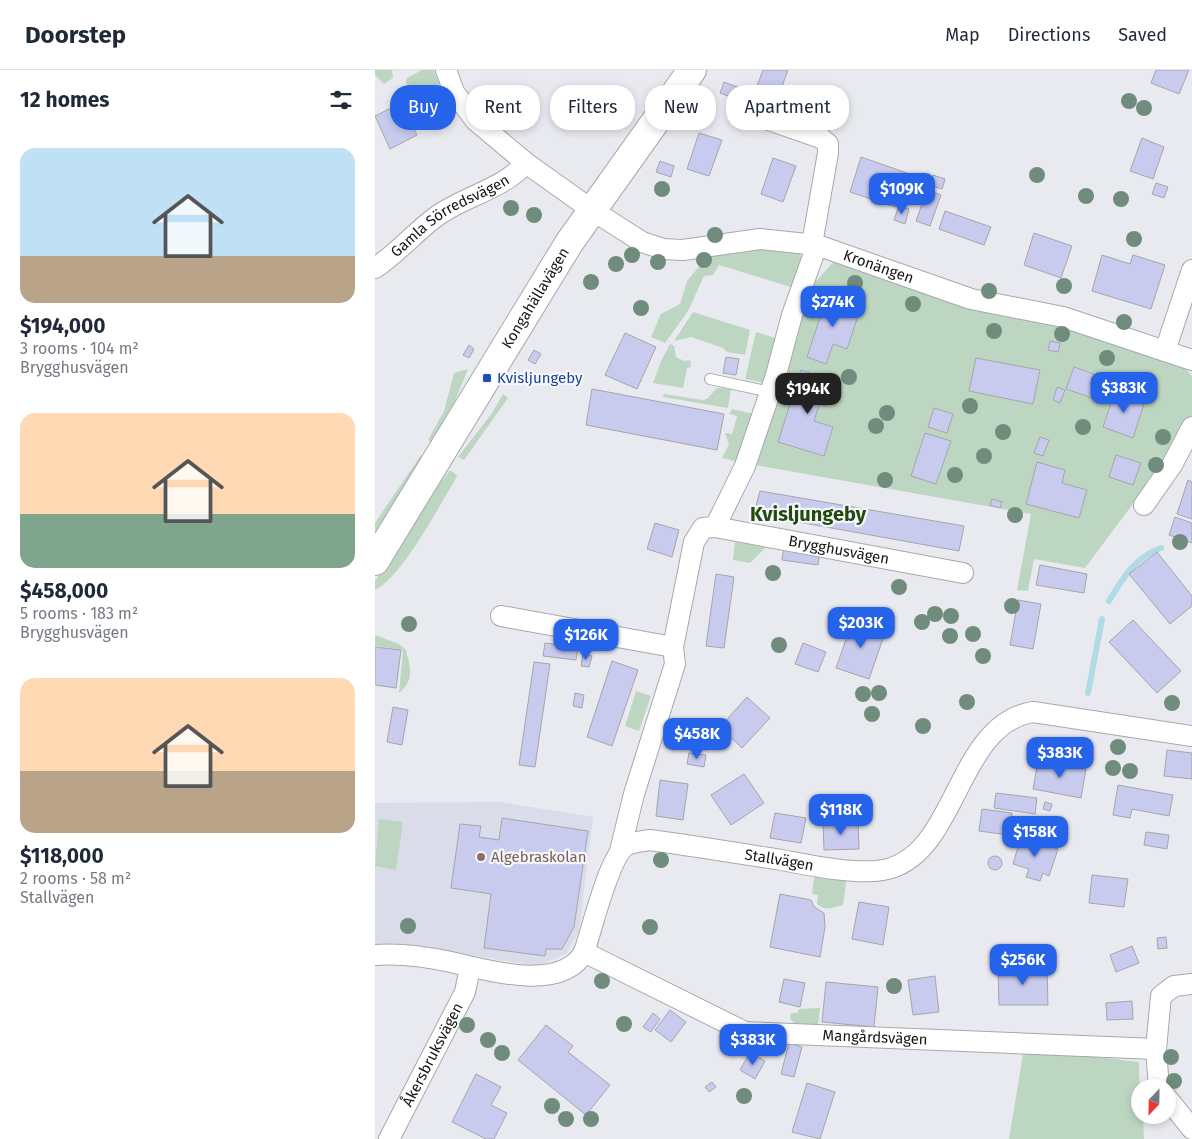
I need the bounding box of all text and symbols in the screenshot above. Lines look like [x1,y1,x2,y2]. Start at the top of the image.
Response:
text: Doorstep [25,21,126,49]
text: Map [945,24,980,46]
text: Directions [1008,24,1090,46]
text: Saved [1118,24,1167,46]
chip: Buy [390,85,456,130]
chip: Rent [466,85,540,130]
chip: Filters [550,85,635,130]
chip: New [645,85,716,130]
chip: Apartment [726,85,849,130]
icon: filters [327,86,355,114]
text: 12 homes [20,87,109,113]
street label: Gamla Sörredsvägen [387,171,513,261]
pin: $109K [867,172,937,215]
text: $109K [880,179,924,198]
icon: home [143,181,233,271]
street label: Kongahällavägen [498,244,573,352]
street label: Kronängen [841,246,916,287]
pin: $274K [798,286,868,328]
text: $274K [812,292,854,311]
text: $194,000 [20,313,106,339]
text: 3 rooms · 104 m² [20,339,139,358]
text: Brygghusvägen [20,358,129,377]
place label: Kvisljungeby [497,369,583,387]
marker: Kvisljungeby [481,372,493,384]
pin: $194K [773,372,843,415]
pin: $383K [1089,372,1159,414]
text: $383K [1102,378,1146,397]
text: $194K [786,379,830,398]
icon: home [143,446,233,536]
district label: Kvisljungeby [750,502,867,526]
street label: Brygghusvägen [787,532,891,568]
text: $458,000 [20,578,108,604]
text: 5 rooms · 183 m² [20,604,138,623]
pin: $203K [826,606,896,649]
text: $203K [839,613,883,632]
pin: $126K [551,618,621,661]
text: Brygghusvägen [20,623,129,642]
text: $126K [564,625,608,644]
icon: home [143,711,233,801]
pin: $458K [662,718,732,760]
text: $458K [674,724,720,743]
pin: $383K [1025,736,1095,779]
text: $383K [1038,743,1082,762]
pin: $118K [806,794,876,836]
text: $118K [820,800,862,819]
pin: $158K [1000,816,1070,858]
text: $158K [1013,822,1057,841]
text: $118,000 [20,843,104,869]
street label: Stallvägen [743,845,815,875]
place label: Algebraskolan [491,848,587,866]
marker: Algebraskolan [475,851,487,863]
text: 2 rooms · 58 m² [20,869,131,888]
text: Stallvägen [20,888,94,907]
pin: $256K [988,944,1058,986]
text: $256K [1001,950,1045,969]
street label: Åkersbruksvägen [398,1000,467,1110]
pin: $383K [718,1024,788,1066]
street label: Mangårdsvägen [822,1026,928,1049]
text: $383K [731,1030,775,1049]
north arrow [1131,1079,1176,1124]
map controls [1131,1079,1176,1124]

